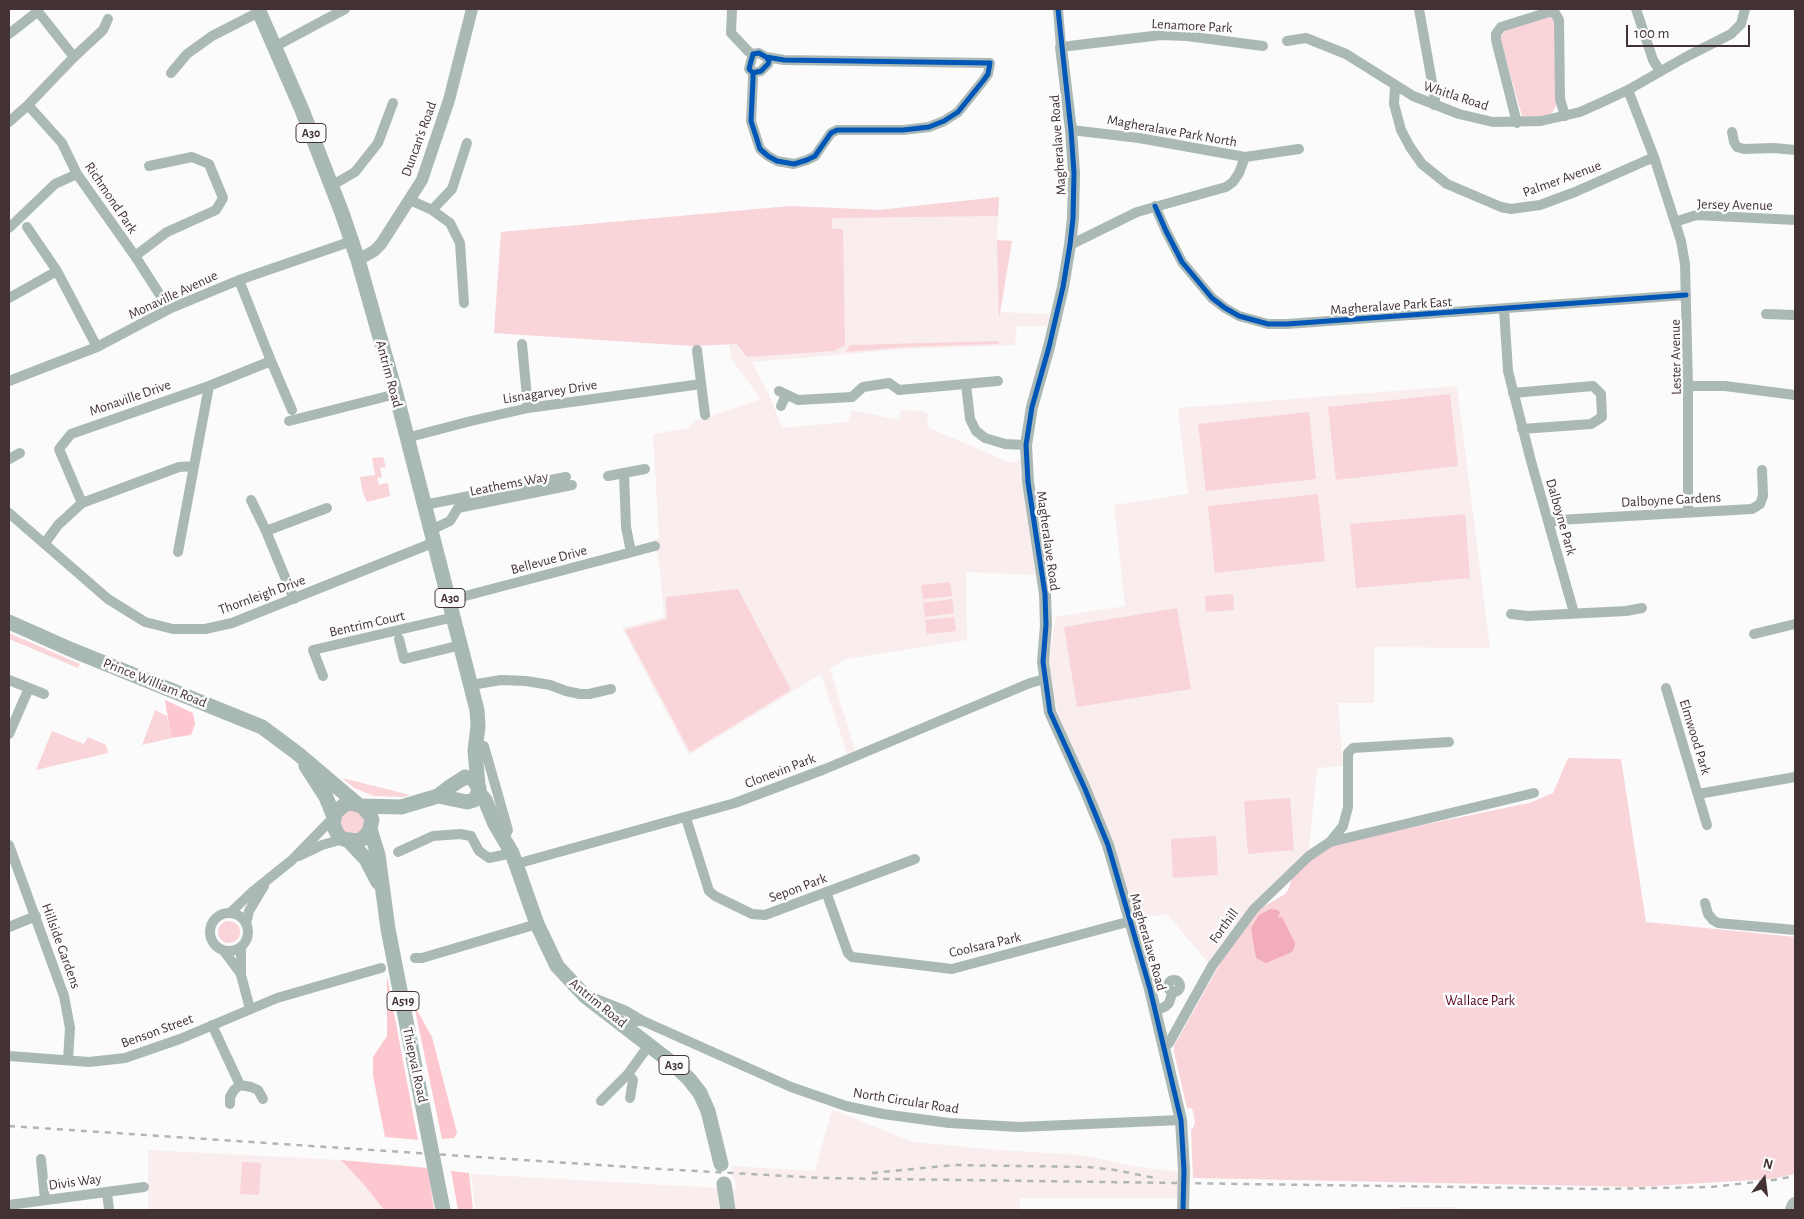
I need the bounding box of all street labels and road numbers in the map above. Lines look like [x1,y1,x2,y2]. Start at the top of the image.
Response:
street label: Lenamore Park [1151,15,1233,37]
street label: Whitla Road [1421,78,1491,114]
street label: Magheralave Road [1046,94,1070,196]
street label: Duncan's Road [398,99,440,179]
street label: Magheralave Park North [1106,111,1238,151]
road number: A30 [296,124,326,142]
street label: Palmer Avenue [1521,157,1603,201]
street label: Richmond Park [81,159,141,237]
street label: Jersey Avenue [1697,196,1773,214]
street label: Monaville Avenue [126,267,220,323]
street label: Magheralave Park East [1330,293,1452,319]
street label: Lester Avenue [1667,319,1685,395]
street label: Antrim Road [372,339,406,409]
street label: Monaville Drive [87,376,173,420]
street label: Lisnagarvey Drive [502,376,598,408]
street label: Leathems Way [468,468,550,500]
street label: Dalboyne Park [1542,477,1580,557]
street label: Dalboyne Gardens [1621,489,1721,511]
street label: Magheralave Road [1033,490,1063,592]
street label: Bellevue Drive [509,542,589,578]
street label: Thornleigh Drive [216,571,308,619]
road number: A30 [435,588,465,608]
street label: Bentrim Court [328,607,406,641]
street label: Prince William Road [101,655,209,711]
street label: Elmwood Park [1676,697,1714,777]
street label: Clonevin Park [742,750,818,792]
street label: Sepon Park [767,870,829,906]
street label: Magheralave Road [1126,891,1170,993]
street label: Hillside Gardens [38,901,84,991]
street label: Forthill [1206,905,1242,947]
street label: Coolsara Park [948,929,1022,961]
street label: Antrim Road [566,975,630,1031]
road number: A519 [387,991,419,1010]
street label: Benson Street [119,1010,195,1052]
street label: Thiepval Road [399,1026,431,1104]
road number: A30 [659,1056,689,1074]
street label: North Circular Road [852,1084,960,1118]
street label: Divis Way [47,1170,103,1194]

